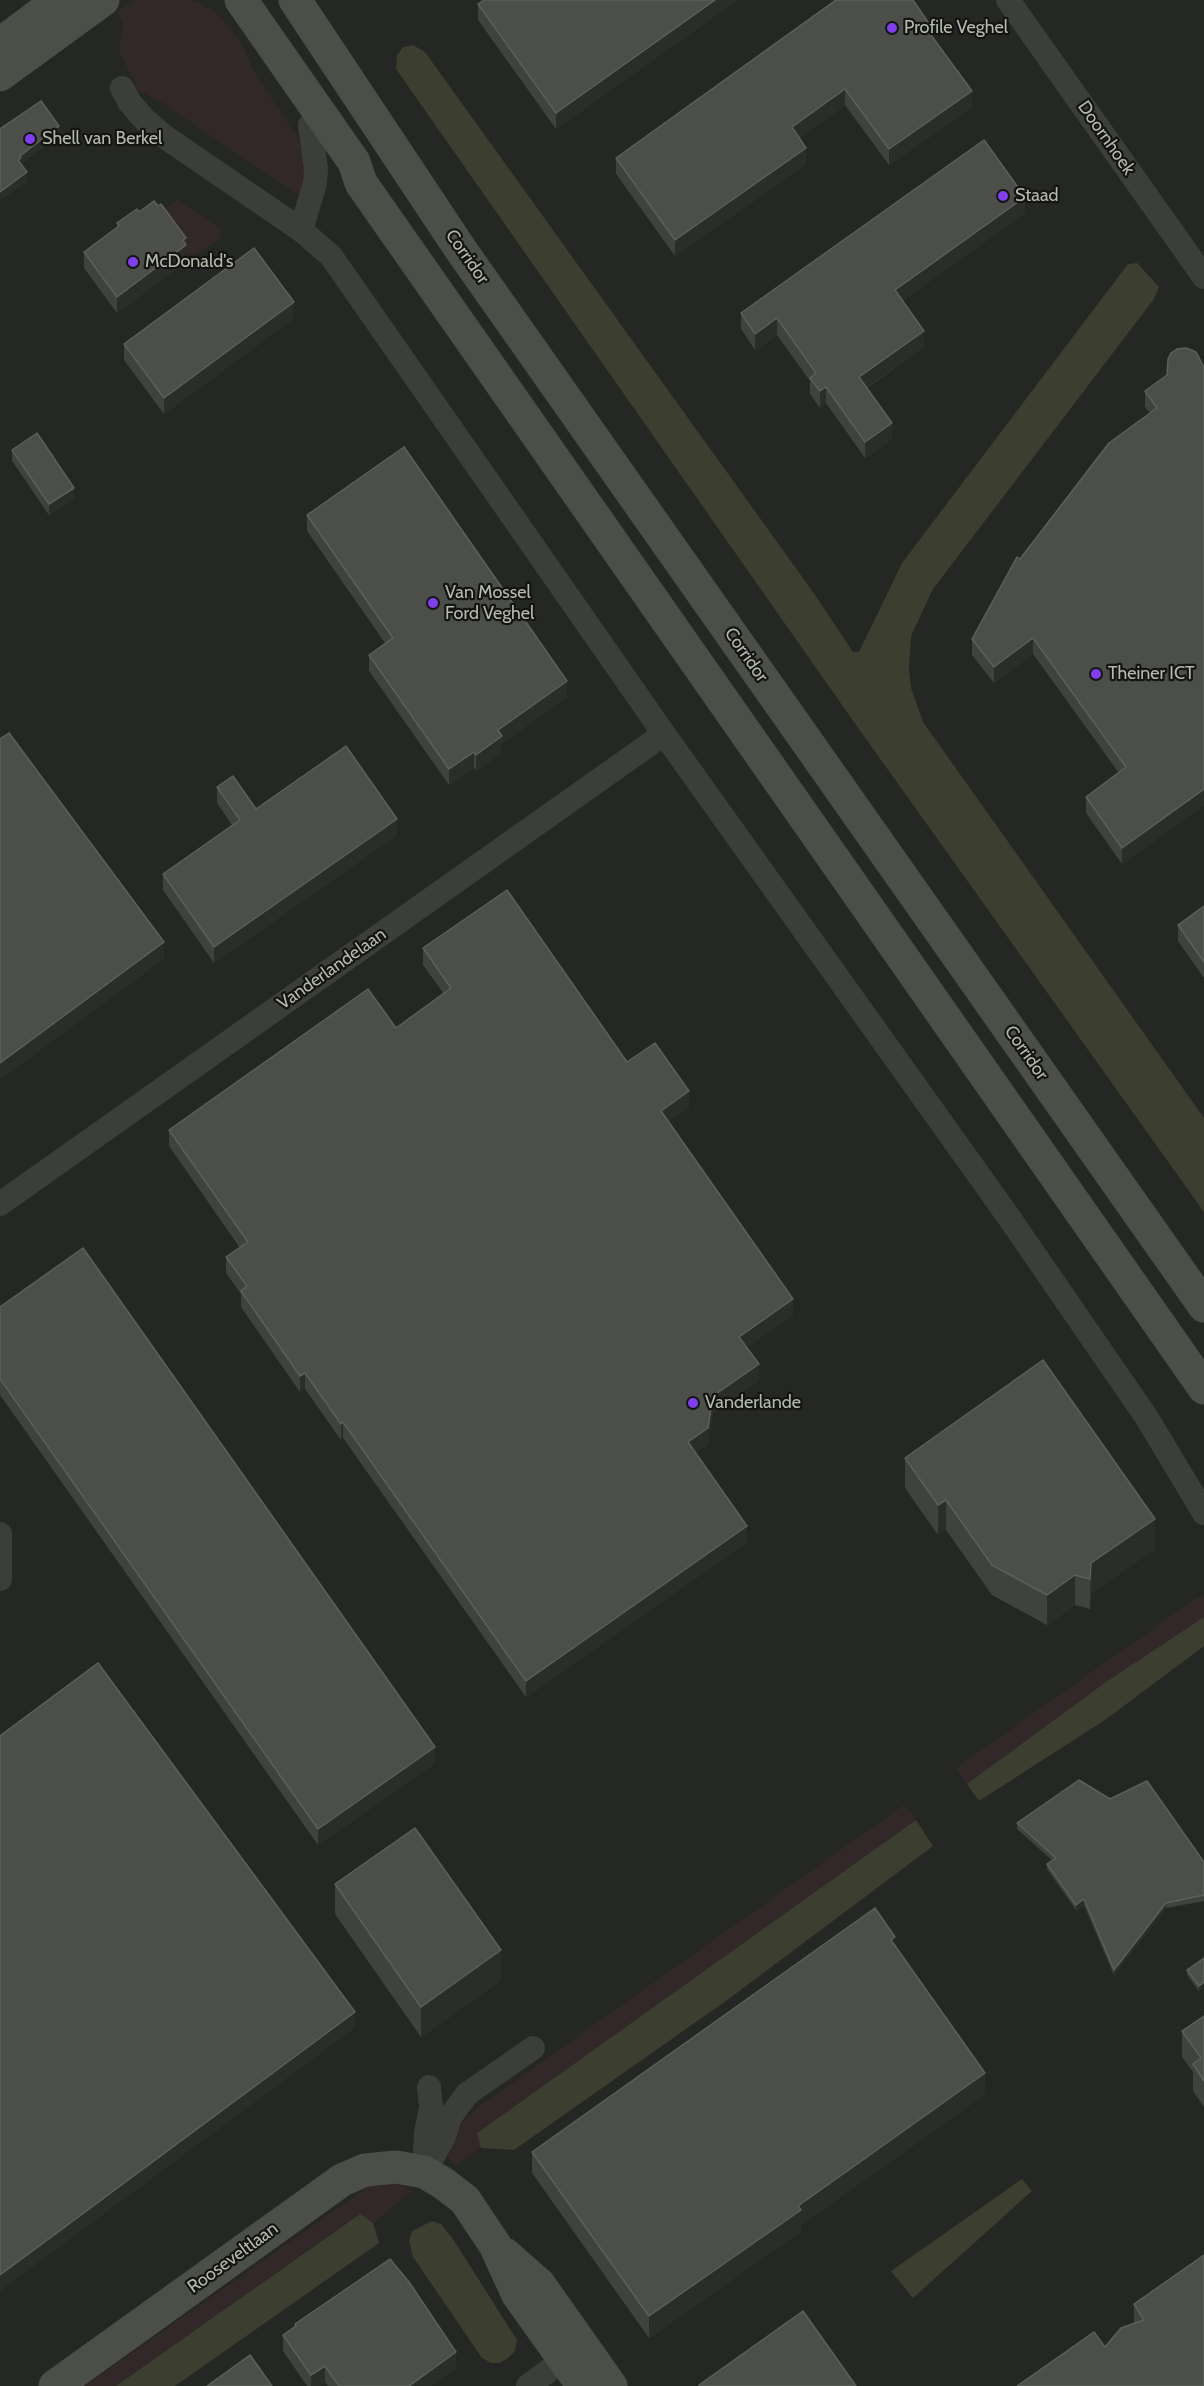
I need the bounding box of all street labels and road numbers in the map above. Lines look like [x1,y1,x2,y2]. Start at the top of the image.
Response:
street label: Doornhoek [1073,97,1139,179]
street label: Corridor [441,226,493,288]
street label: Corridor [720,624,772,686]
street label: Vanderlandelaan [274,924,390,1014]
street label: Corridor [1000,1022,1052,1084]
street label: Rooseveltlaan [184,2218,282,2298]

